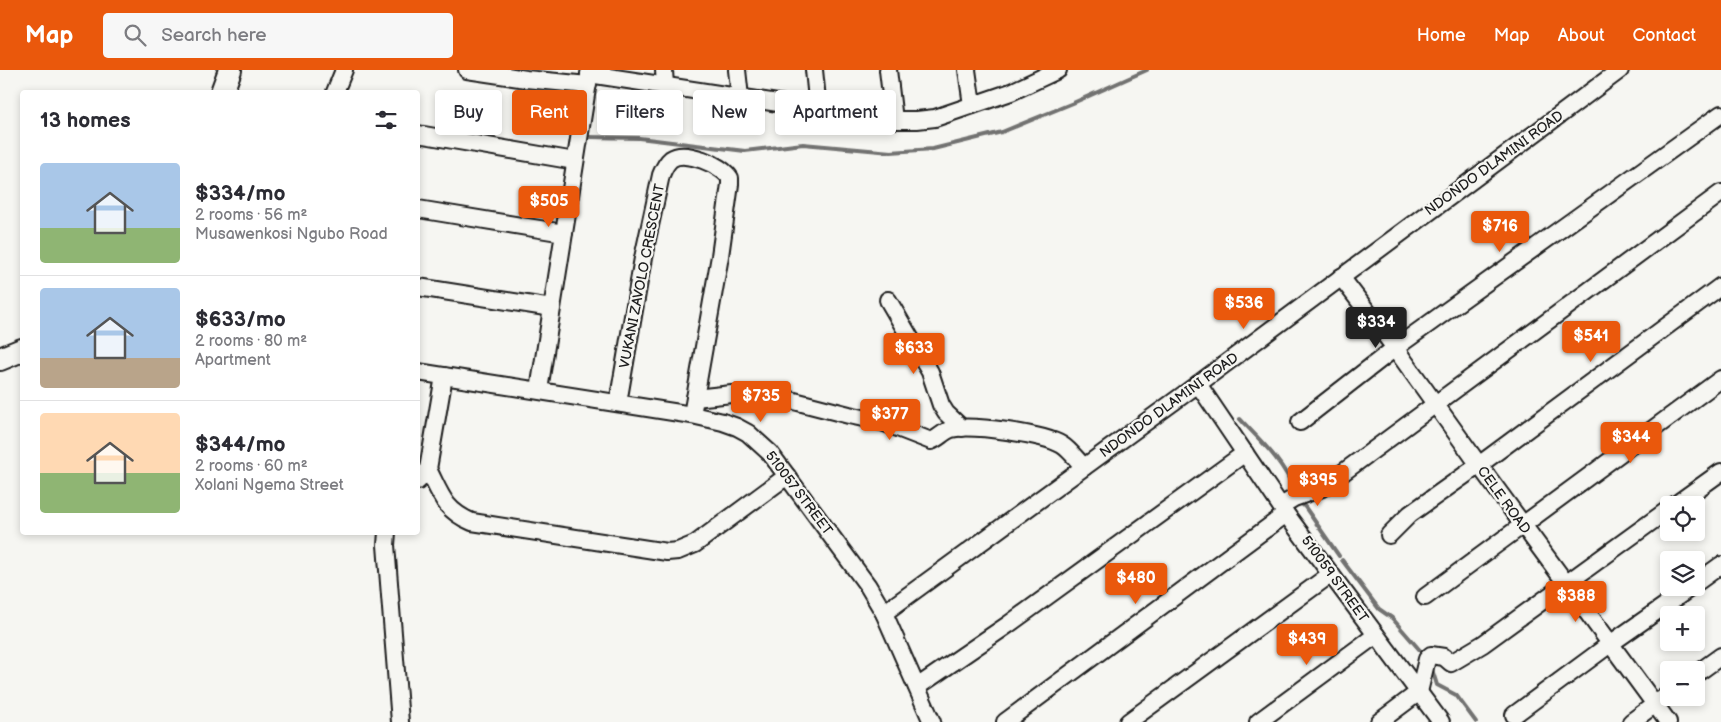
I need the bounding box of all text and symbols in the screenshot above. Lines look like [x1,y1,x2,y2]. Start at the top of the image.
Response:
search box [103,13,453,58]
text: Map [25,21,73,50]
icon: search [121,21,149,49]
text: Search here [161,24,267,47]
text: Home [1417,25,1466,46]
text: Map [1494,25,1530,46]
text: About [1558,25,1605,46]
text: Contact [1633,25,1696,46]
chip: Buy [435,90,502,135]
chip: Rent [512,90,587,135]
chip: Filters [597,90,683,135]
chip: New [693,90,765,135]
chip: Apartment [775,90,896,135]
icon: filters [372,106,400,134]
street label: NDONDO DLAMINI ROAD [1421,107,1567,219]
text: 13 homes [40,108,131,133]
text: $334/mo [195,181,285,206]
street label: VUKANI ZAVOLO CRESCENT [616,182,668,370]
icon: home [80,183,140,243]
pin: $505 [519,186,579,228]
text: $505 [530,192,568,211]
text: 2 rooms · 56 m² [195,206,307,225]
pin: $716 [1470,210,1530,253]
text: $716 [1482,217,1518,236]
text: Musawenkosi Ngubo Road [195,225,388,244]
pin: $536 [1214,288,1274,330]
text: $536 [1225,294,1263,313]
pin: $334 [1346,306,1406,349]
text: $633/mo [195,307,286,332]
icon: home [80,308,140,368]
text: $334 [1357,313,1395,332]
pin: $541 [1561,320,1621,363]
text: $541 [1573,327,1609,346]
text: 2 rooms · 80 m² [195,332,307,351]
pin: $633 [884,332,944,375]
text: $633 [895,339,933,358]
street label: NDONDO DLAMINI ROAD [1096,349,1242,461]
text: Apartment [195,351,271,370]
pin: $735 [731,380,791,423]
text: $735 [742,387,780,406]
pin: $377 [860,398,920,441]
text: $377 [871,405,909,424]
pin: $344 [1601,422,1661,464]
text: $344 [1612,428,1650,447]
text: $344/mo [195,432,286,457]
icon: home [80,433,140,493]
street label: 510057 STREET [762,448,837,539]
text: 2 rooms · 60 m² [195,457,308,476]
street label: CELE ROAD [1474,463,1534,537]
pin: $395 [1288,464,1348,507]
text: $395 [1299,471,1337,490]
text: Xolani Ngema Street [195,476,344,495]
map controls [1660,496,1705,706]
button: locate [1660,496,1705,541]
street label: 510059 STREET [1298,532,1372,626]
button: layers [1660,551,1705,596]
pin: $480 [1106,562,1166,605]
text: $480 [1116,569,1156,588]
pin: $388 [1546,580,1606,623]
text: $388 [1556,587,1596,606]
button: + [1660,606,1705,651]
pin: $439 [1277,624,1337,666]
text: $439 [1288,630,1326,649]
button: − [1660,661,1705,706]

